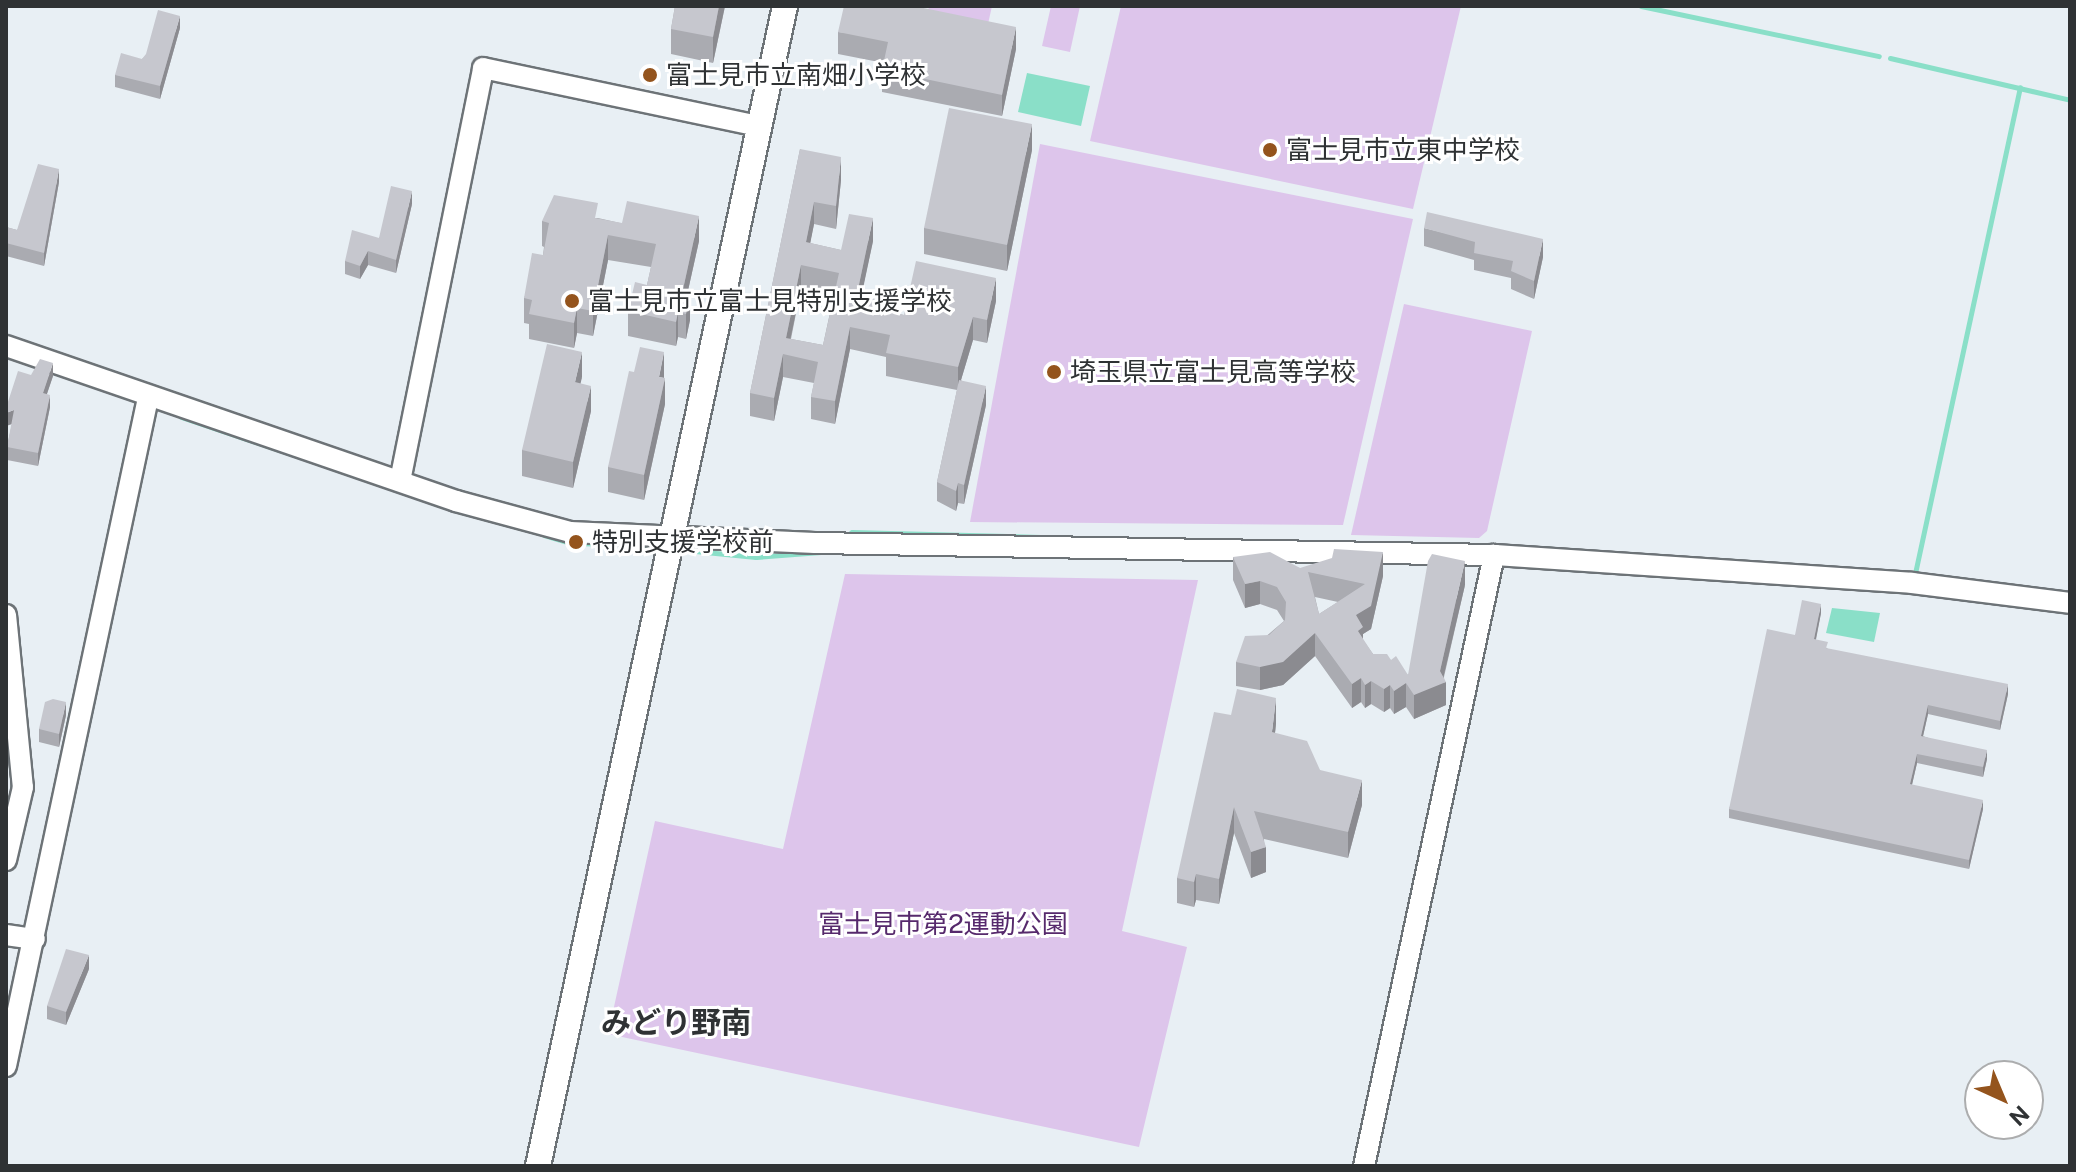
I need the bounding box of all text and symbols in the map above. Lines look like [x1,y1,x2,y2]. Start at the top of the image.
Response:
place label: 富士見市立南畑小学校 [666,59,926,91]
marker: 富士見市立南畑小学校 [641,66,659,84]
place label: 富士見市立東中学校 [1286,134,1520,166]
marker: 富士見市立東中学校 [1261,141,1279,159]
place label: 富士見市立富士見特別支援学校 [588,285,952,317]
marker: 富士見市立富士見特別支援学校 [563,292,581,310]
place label: 埼玉県立富士見高等学校 [1070,356,1356,388]
marker: 埼玉県立富士見高等学校 [1045,363,1063,381]
place label: 特別支援学校前 [592,526,774,558]
marker: 特別支援学校前 [567,533,585,551]
park label: 富士見市第2運動公園 [818,908,1068,940]
district label: みどり野南 [601,1004,751,1040]
north arrow [1964,1060,2044,1140]
text: N [2004,1100,2035,1131]

